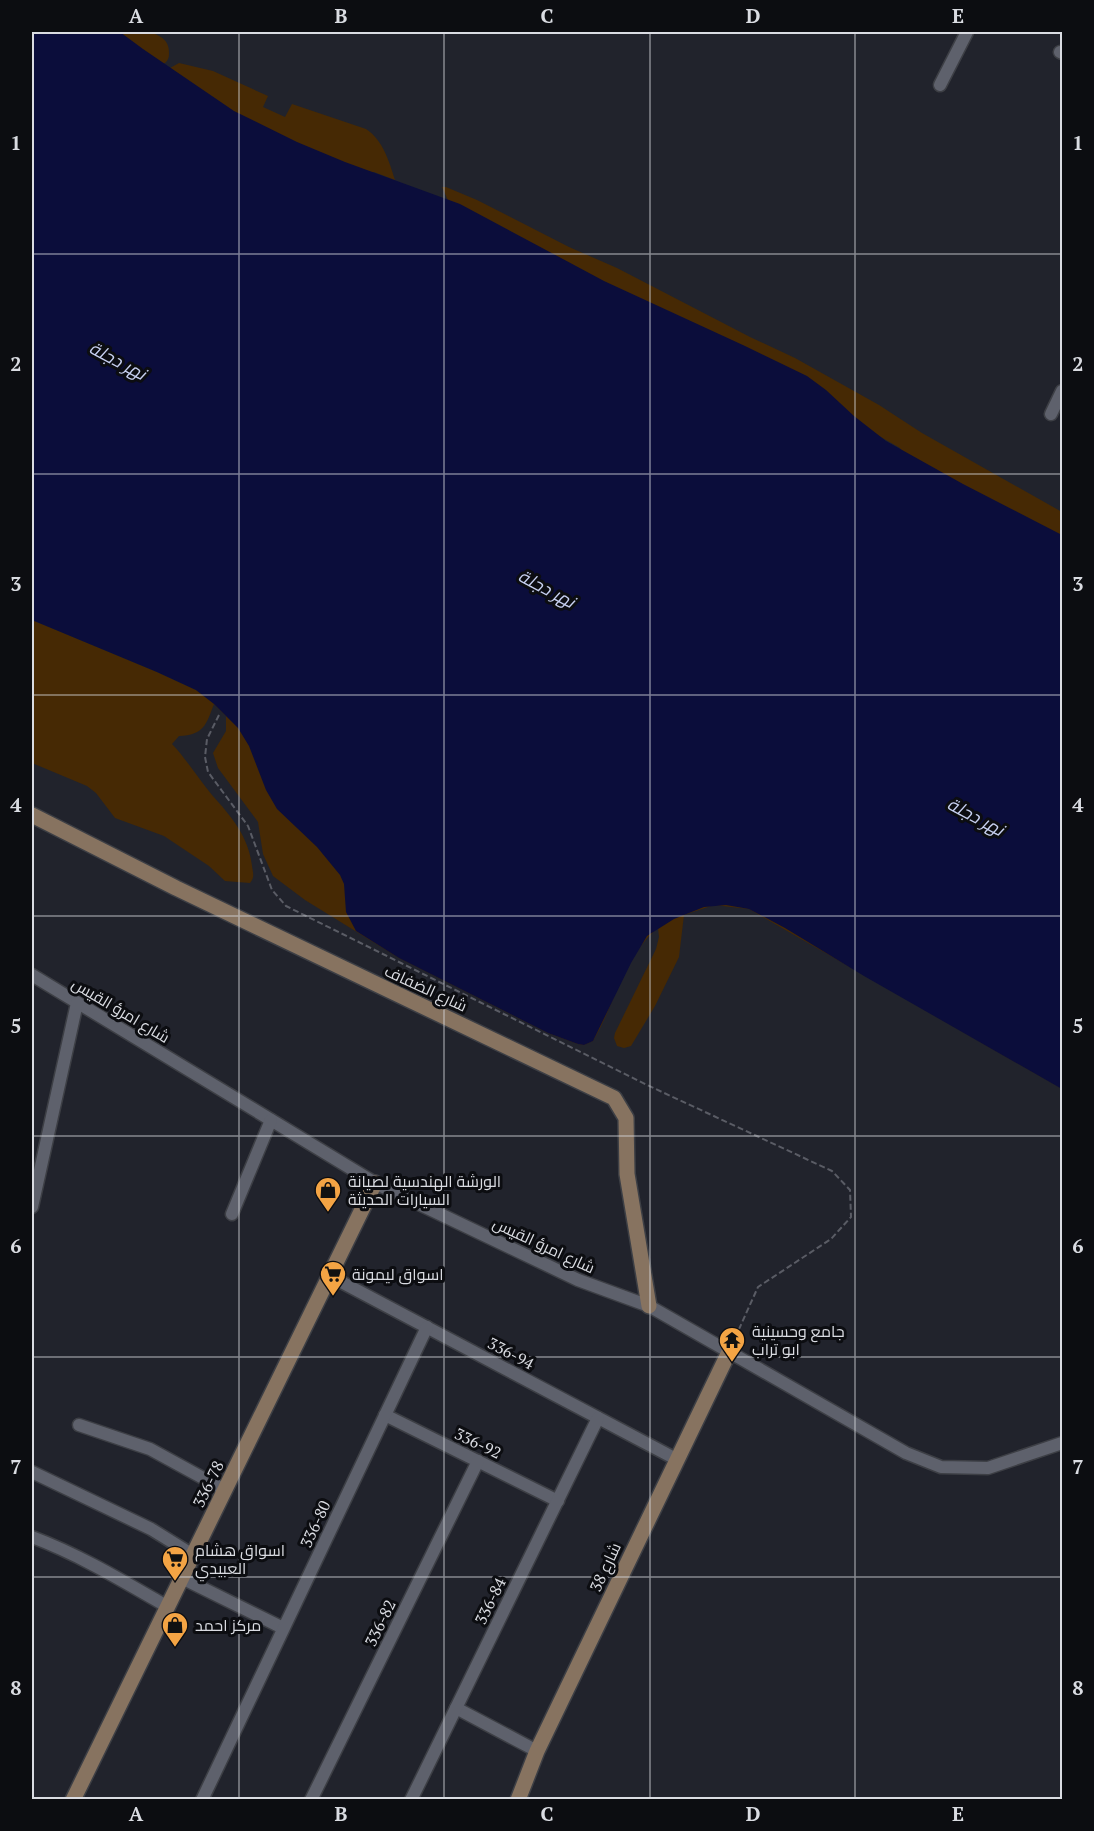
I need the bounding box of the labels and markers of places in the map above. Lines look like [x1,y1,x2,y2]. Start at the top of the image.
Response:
place label: الورشة الهندسية لصيانة السيارات الحديثة [348,1170,501,1210]
shop icon: الورشة الهندسية لصيانة السيارات الحديثة [313,1175,343,1213]
supermarket icon: اسواق ليمونة [318,1259,348,1297]
place label: اسواق ليمونة [352,1263,443,1285]
place label: جامع وحسينية ابو تراب [752,1320,845,1360]
temple icon: جامع وحسينية ابو تراب [717,1325,747,1363]
place label: اسواق هشام العبيدي [195,1539,285,1582]
supermarket icon: اسواق هشام العبيدي [160,1544,190,1582]
shop icon: مركز احمد [160,1610,190,1648]
place label: مركز احمد [195,1614,261,1636]

